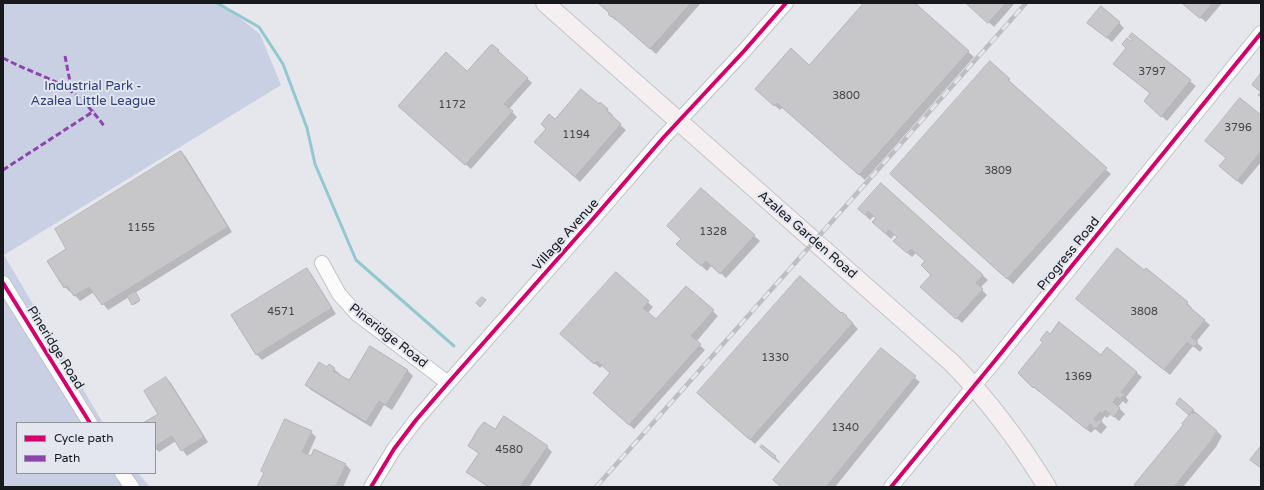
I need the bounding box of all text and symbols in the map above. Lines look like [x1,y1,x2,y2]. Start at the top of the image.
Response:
house number: 3797 [1138,65,1166,79]
park label: Industrial Park - Azalea Little League [30,79,156,110]
house number: 3800 [832,89,860,103]
house number: 1172 [438,98,466,112]
house number: 3796 [1224,121,1252,135]
house number: 1194 [562,128,590,142]
house number: 3809 [984,164,1012,178]
street label: Azalea Garden Road [754,188,860,282]
street label: Village Avenue [530,196,602,274]
street label: Progress Road [1035,214,1103,294]
house number: 1155 [127,221,155,235]
house number: 1328 [699,225,727,239]
street label: Pineridge Road [346,301,430,371]
street label: Pineridge Road [23,304,87,392]
house number: 4571 [267,305,295,319]
house number: 3808 [1130,305,1158,319]
house number: 1330 [761,351,789,365]
house number: 1369 [1064,370,1092,384]
house number: 1340 [831,421,859,435]
legend [16,422,156,474]
text: Cycle path [54,431,113,445]
house number: 4580 [495,443,523,457]
text: Path [54,451,80,465]

